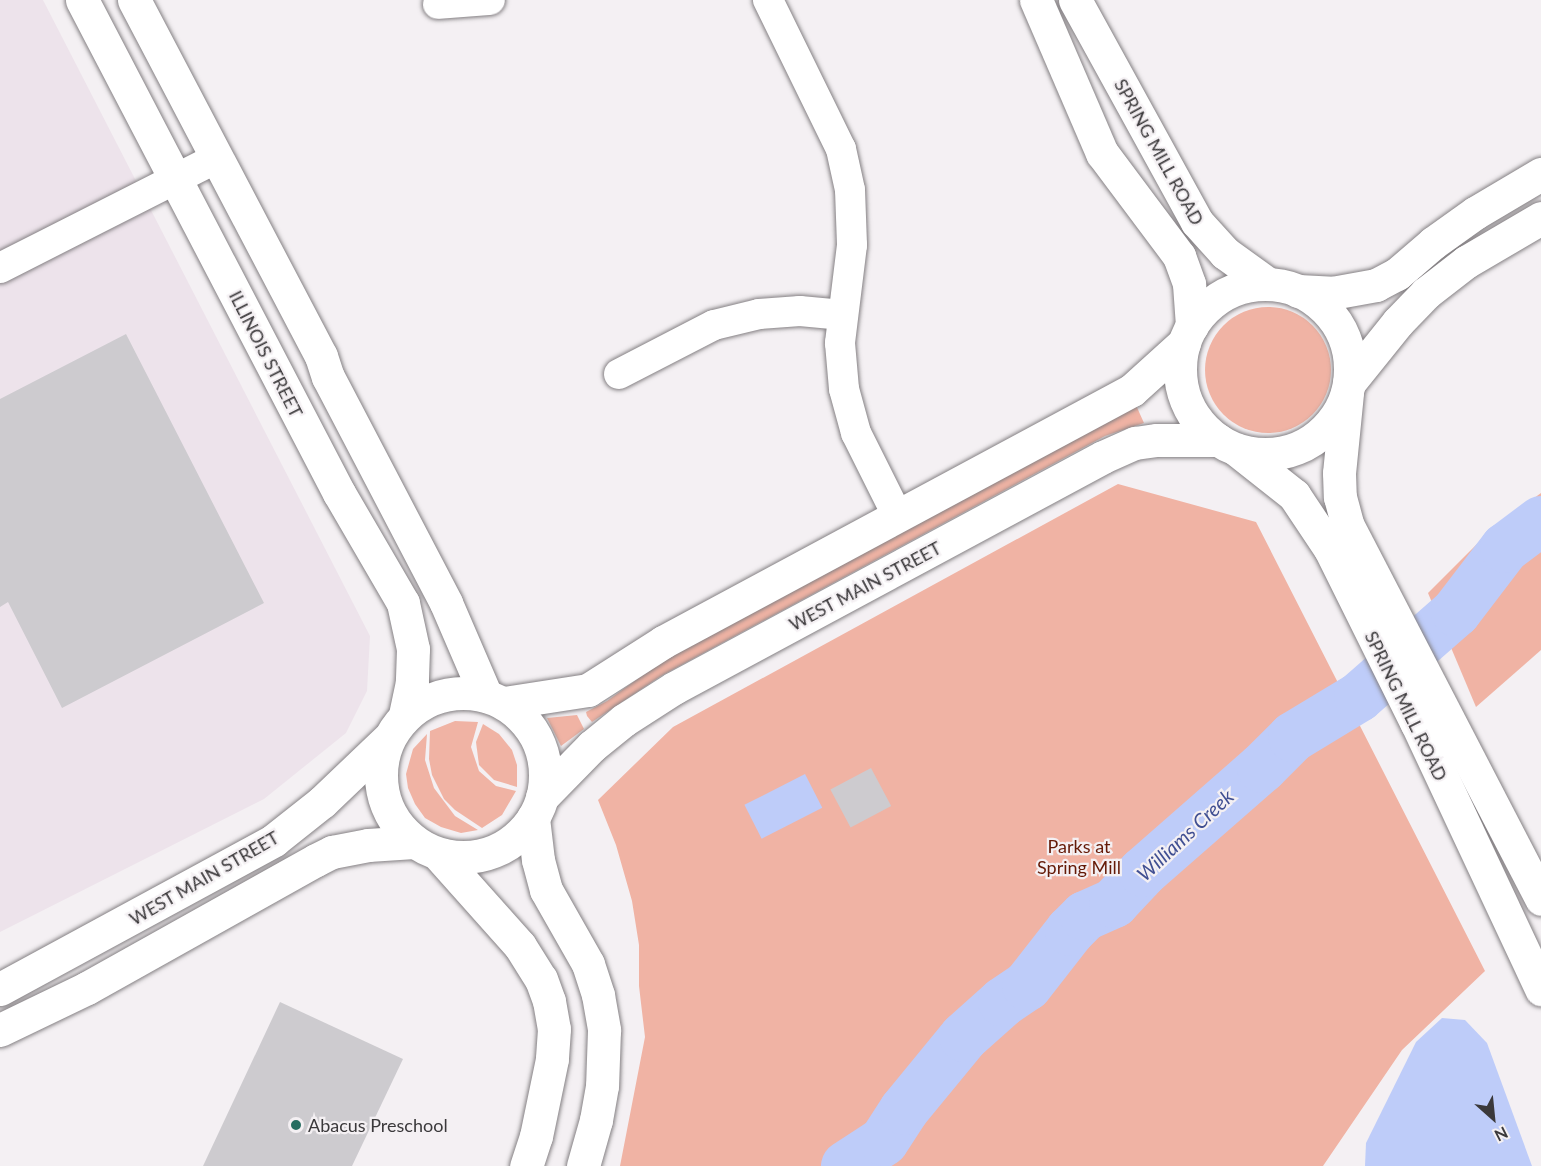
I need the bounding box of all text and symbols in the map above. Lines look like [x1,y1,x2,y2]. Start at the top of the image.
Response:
street label: SPRING MILL ROAD [1110,75,1208,229]
street label: ILLINOIS STREET [225,287,307,421]
street label: WEST MAIN STREET [785,537,945,635]
street label: SPRING MILL ROAD [1360,627,1452,785]
water label: Williams Creek [1132,784,1238,886]
street label: WEST MAIN STREET [125,826,283,930]
park label: Parks at Spring Mill [1037,836,1121,878]
north arrow [1463,1088,1523,1148]
place label: Abacus Preschool [308,1114,448,1136]
marker: Abacus Preschool [289,1118,303,1132]
text: N [1492,1123,1511,1146]

